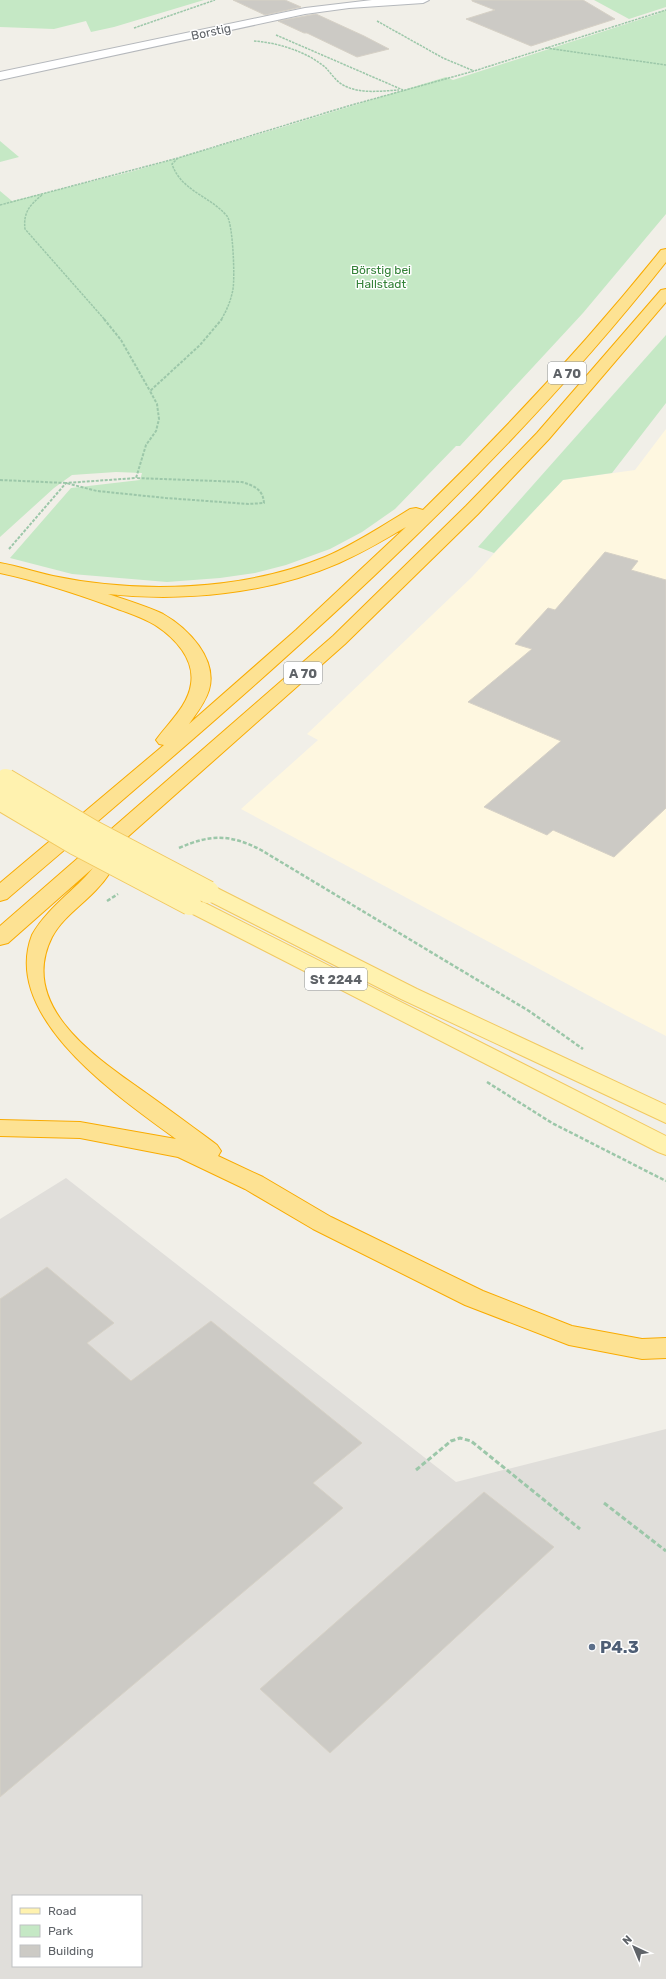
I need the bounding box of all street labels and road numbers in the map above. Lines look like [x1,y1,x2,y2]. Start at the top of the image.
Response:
street label: Borstig [190,21,232,43]
road number: A 70 [548,362,586,384]
road number: A 70 [284,662,322,684]
road number: St 2244 [305,968,367,990]

